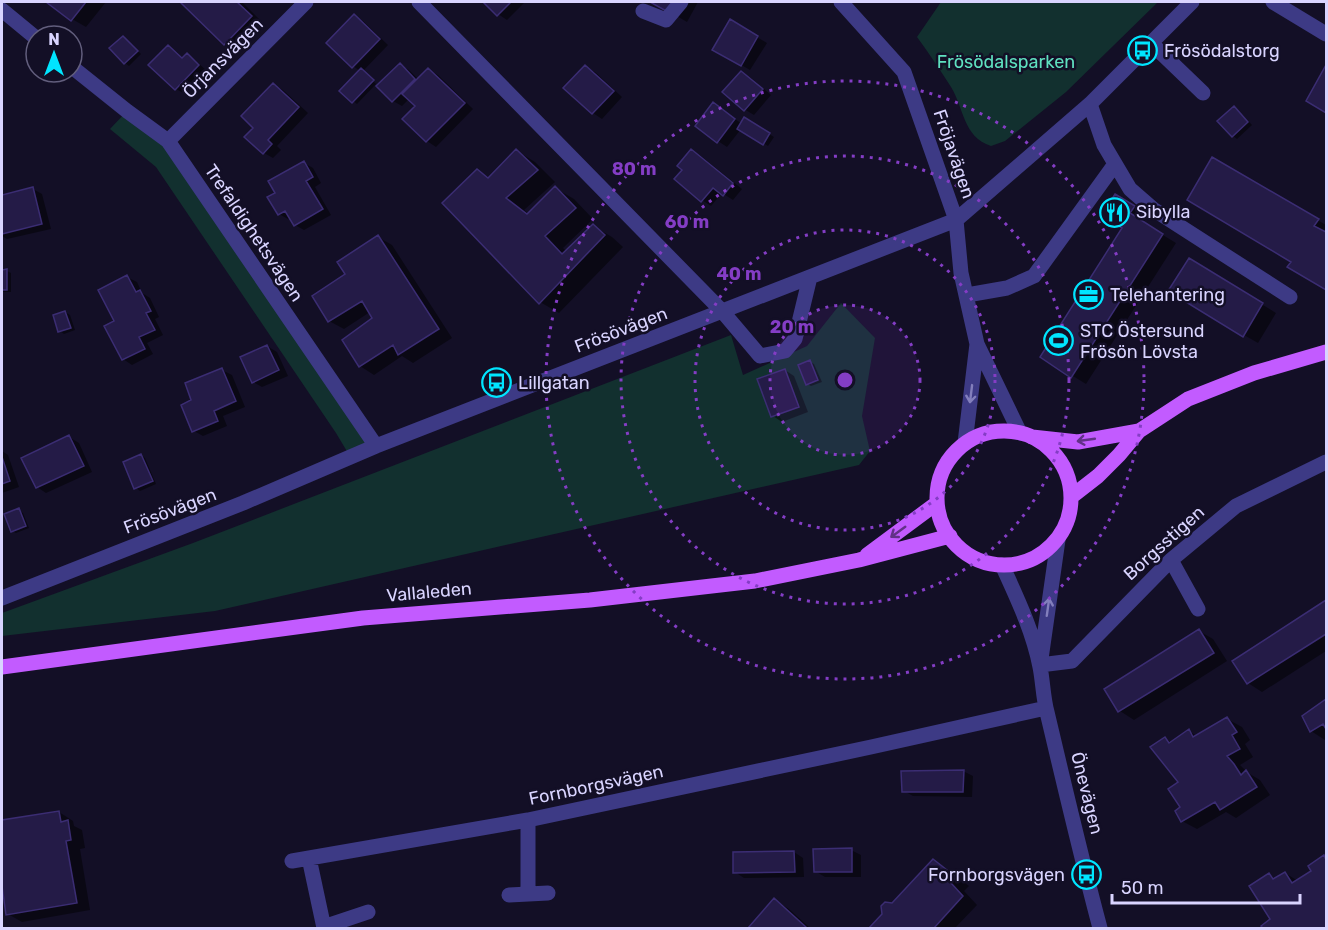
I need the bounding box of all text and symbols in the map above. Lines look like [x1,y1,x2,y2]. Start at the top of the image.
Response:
street label: Örjansvägen [178,13,268,103]
north arrow [24,24,84,84]
text: N [48,30,60,49]
bus stop icon: Frösödalstorg [1127,35,1159,67]
place label: Frösödalstorg [1164,40,1280,62]
park label: Frösödalsparken [937,51,1075,73]
street label: Fröjavägen [928,107,980,201]
text: 80 m [612,158,656,180]
street label: Trefaldighetsvägen [200,160,308,306]
restaurant icon: Sibylla [1099,196,1131,228]
place label: Sibylla [1136,201,1191,223]
text: 60 m [665,211,709,233]
text: 40 m [717,263,761,285]
office icon: Telehantering [1073,279,1105,311]
place label: Telehantering [1110,284,1225,306]
street label: Frösövägen [571,302,671,358]
text: 20 m [770,316,814,338]
place label: STC Östersund Frösön Lövsta [1080,320,1205,363]
sports icon: STC Östersund Frösön Lövsta [1043,325,1075,357]
bus stop icon: Lillgatan [481,367,513,399]
centre of rings [835,370,855,390]
place label: Lillgatan [518,372,590,394]
one-way arrow [965,383,976,403]
one-way arrow [1076,435,1096,446]
street label: Frösövägen [120,483,220,539]
street label: Borgsstigen [1119,501,1209,585]
one-way arrow [890,525,906,538]
street label: Vallaleden [385,577,473,607]
one-way arrow [1043,598,1054,618]
street label: Önevägen [1066,750,1108,836]
street label: Fornborgsvägen [527,760,665,810]
bus stop icon: Fornborgsvägen [1070,859,1102,891]
place label: Fornborgsvägen [928,864,1065,886]
scale bar [1112,867,1300,905]
text: 50 m [1121,877,1164,899]

